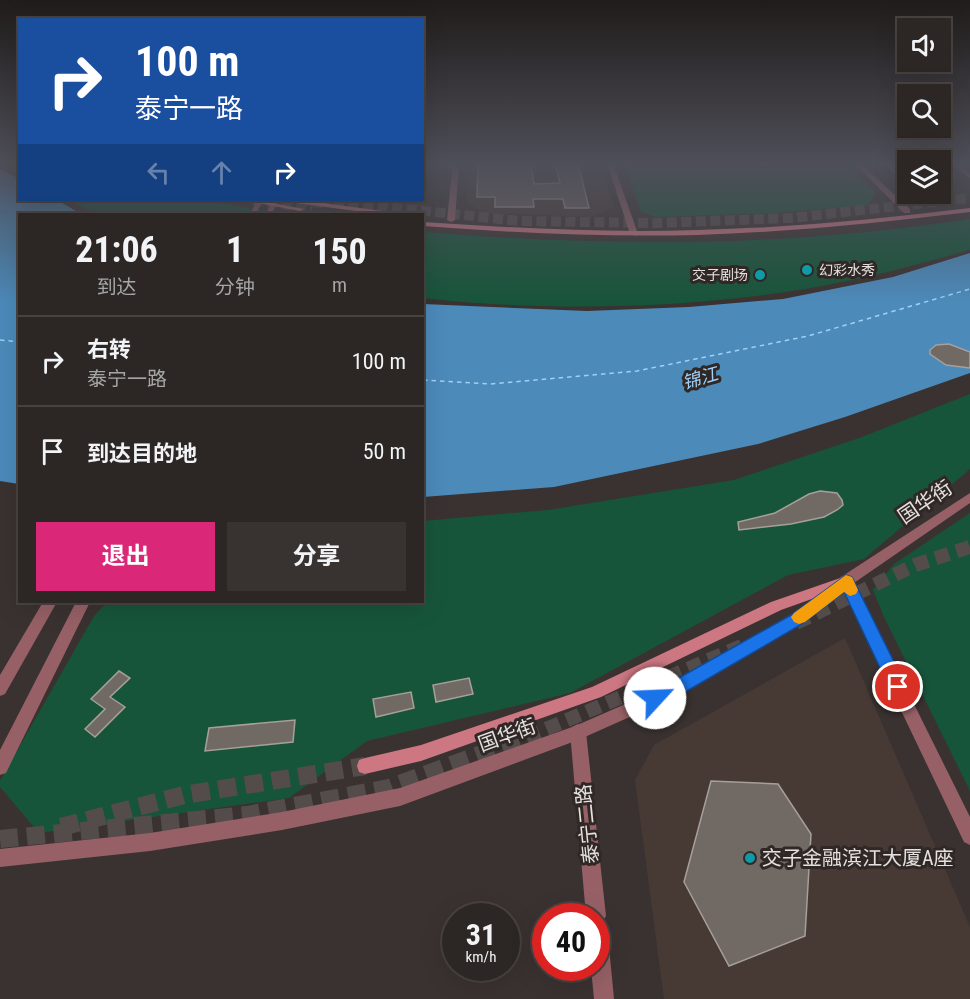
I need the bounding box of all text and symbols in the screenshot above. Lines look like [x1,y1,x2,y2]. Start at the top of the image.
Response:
map controls [897,18,951,204]
button: sound [897,18,951,72]
text: 100 m [135,37,240,86]
icon: right [36,42,114,120]
button: search [897,84,951,138]
text: 泰宁一路 [135,93,243,125]
button: layers [897,150,951,204]
icon: left [142,156,175,189]
icon: ahead [205,156,238,189]
icon: right [268,156,301,189]
text: 21:06 [75,229,158,271]
text: 1 [226,229,244,271]
text: 150 [312,231,367,273]
place label: 幻彩水秀 [819,262,875,278]
marker: 幻彩水秀 [800,263,814,277]
place label: 交子剧场 [692,267,748,283]
marker: 交子剧场 [753,268,767,282]
text: m [332,273,347,297]
text: 到达 [97,275,137,299]
text: 分钟 [215,275,255,299]
text: 右转 [87,337,131,362]
icon: right [36,345,69,378]
text: 100 m [352,349,406,374]
water label: 锦江 [680,362,722,393]
text: 泰宁一路 [87,367,167,391]
icon: arrive [36,435,69,468]
text: 50 m [363,439,406,464]
text: 到达目的地 [87,441,197,466]
street label: 国华街 [893,475,957,529]
button: 退出 [36,522,215,591]
button: 分享 [227,522,406,591]
pin [872,661,923,712]
position arrow [623,666,687,730]
icon: arrive [881,670,914,703]
street label: 国华街 [475,713,539,757]
street label: 泰宁二路 [571,783,603,865]
place label: 交子金融滨江大厦A座 [762,846,954,870]
marker: 交子金融滨江大厦A座 [743,851,757,865]
speed limit sign: 40 [532,903,610,981]
text: 31 [466,917,496,952]
text: km/h [466,948,496,966]

